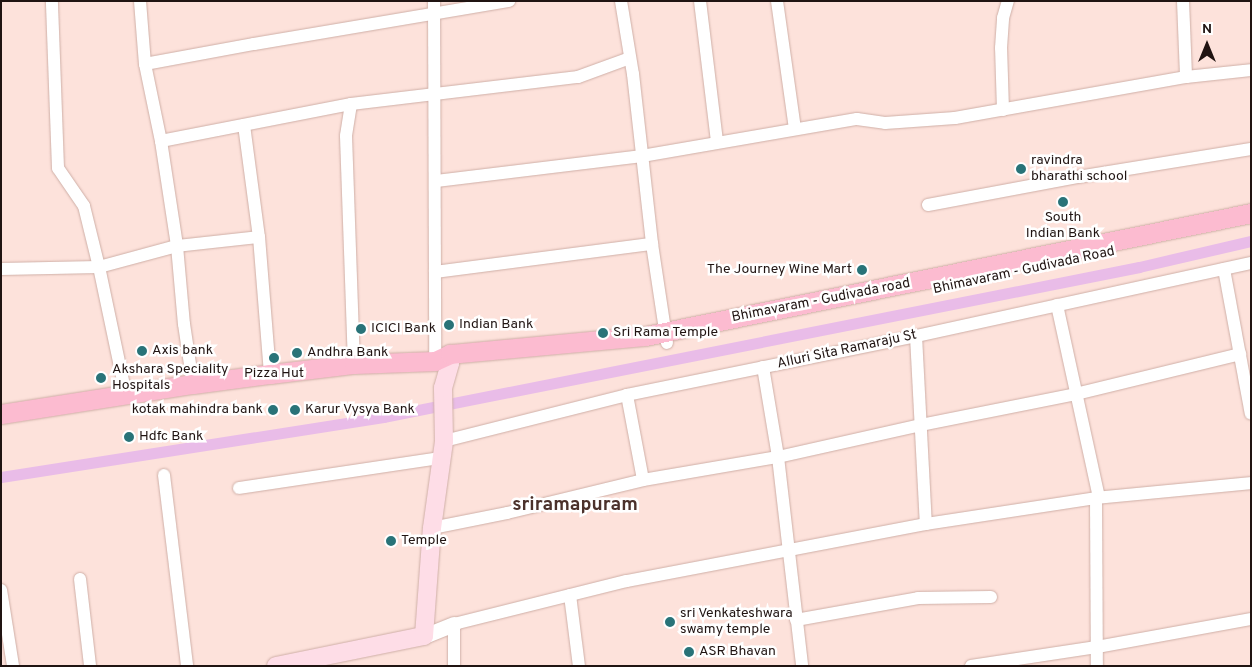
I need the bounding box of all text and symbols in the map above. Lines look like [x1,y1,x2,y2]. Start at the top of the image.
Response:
north arrow [1182,20,1232,70]
text: N [1202,21,1212,38]
place label: ravindra bharathi school [1031,153,1127,186]
marker: ravindra bharathi school [1015,163,1027,175]
marker: South Indian Bank [1057,196,1069,208]
place label: South Indian Bank [1026,210,1100,242]
street label: Bhimavaram - Gudivada Road [932,244,1116,298]
place label: The Journey Wine Mart [707,262,852,278]
marker: The Journey Wine Mart [856,264,868,276]
street label: Bhimavaram - Gudivada road [730,275,912,327]
place label: Indian Bank [459,317,533,333]
marker: Indian Bank [443,319,455,331]
place label: ICICI Bank [371,321,436,337]
marker: ICICI Bank [355,323,367,335]
place label: Sri Rama Temple [613,325,719,341]
marker: Sri Rama Temple [597,327,609,339]
street label: Alluri Sita Ramaraju St [776,327,918,373]
place label: Axis bank [152,343,213,359]
marker: Axis bank [136,345,148,357]
place label: Andhra Bank [307,345,389,361]
marker: Andhra Bank [291,347,303,359]
marker: Pizza Hut [268,352,280,364]
place label: Akshara Speciality Hospitals [112,362,228,394]
place label: Pizza Hut [244,366,304,382]
marker: Akshara Speciality Hospitals [94,371,108,385]
place label: kotak mahindra bank [132,402,263,418]
place label: Karur Vysya Bank [305,402,416,418]
marker: kotak mahindra bank [267,404,279,416]
marker: Karur Vysya Bank [289,404,301,416]
place label: Hdfc Bank [139,429,203,445]
marker: Hdfc Bank [123,431,135,443]
district label: sriramapuram [512,495,638,517]
place label: Temple [401,533,447,549]
marker: Temple [385,535,397,547]
place label: sri Venkateshwara swamy temple [680,606,793,638]
marker: sri Venkateshwara swamy temple [664,616,676,628]
place label: ASR Bhavan [699,644,776,660]
marker: ASR Bhavan [683,646,695,658]

